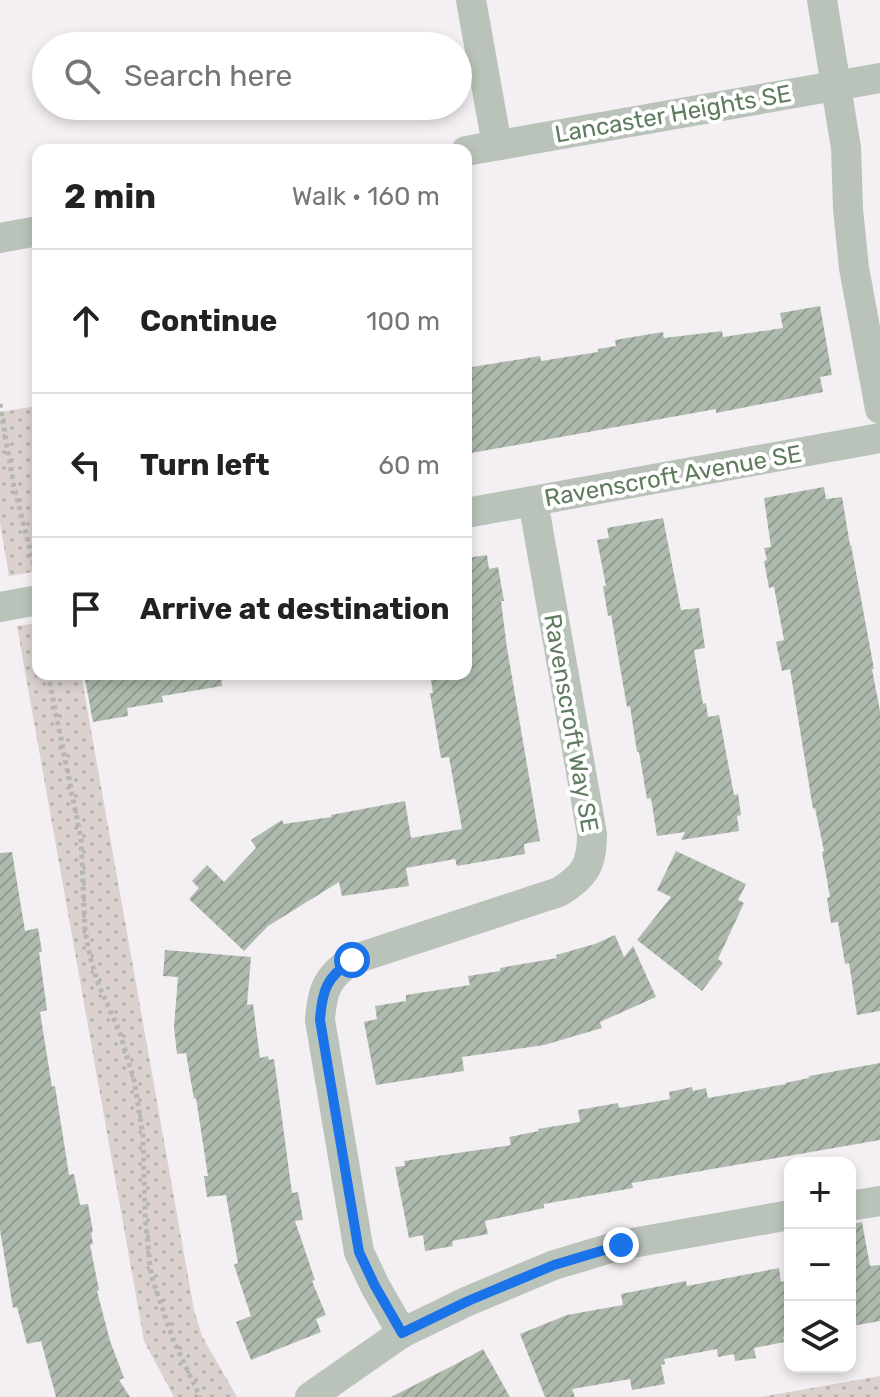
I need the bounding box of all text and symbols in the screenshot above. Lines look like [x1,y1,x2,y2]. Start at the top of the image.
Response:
search box [32,32,472,120]
icon: search [60,54,104,98]
text: Search here [124,58,292,94]
street label: Lancaster Heights SE [553,79,793,149]
text: 2 min [64,176,156,217]
text: Walk · 160 m [292,181,440,212]
icon: ahead [64,299,108,343]
text: Continue [140,303,277,339]
text: 100 m [366,306,440,337]
street label: Ravenscroft Avenue SE [542,440,804,512]
icon: left [64,443,108,487]
text: Turn left [140,447,270,483]
text: 60 m [378,450,440,481]
icon: arrive [64,587,108,631]
text: Arrive at destination [140,591,450,627]
street label: Ravenscroft Way SE [538,612,604,834]
route start [334,942,370,978]
map controls [784,1157,856,1373]
button: + [784,1157,856,1229]
route end [603,1227,639,1263]
button: − [784,1229,856,1301]
button: layers [784,1301,856,1373]

